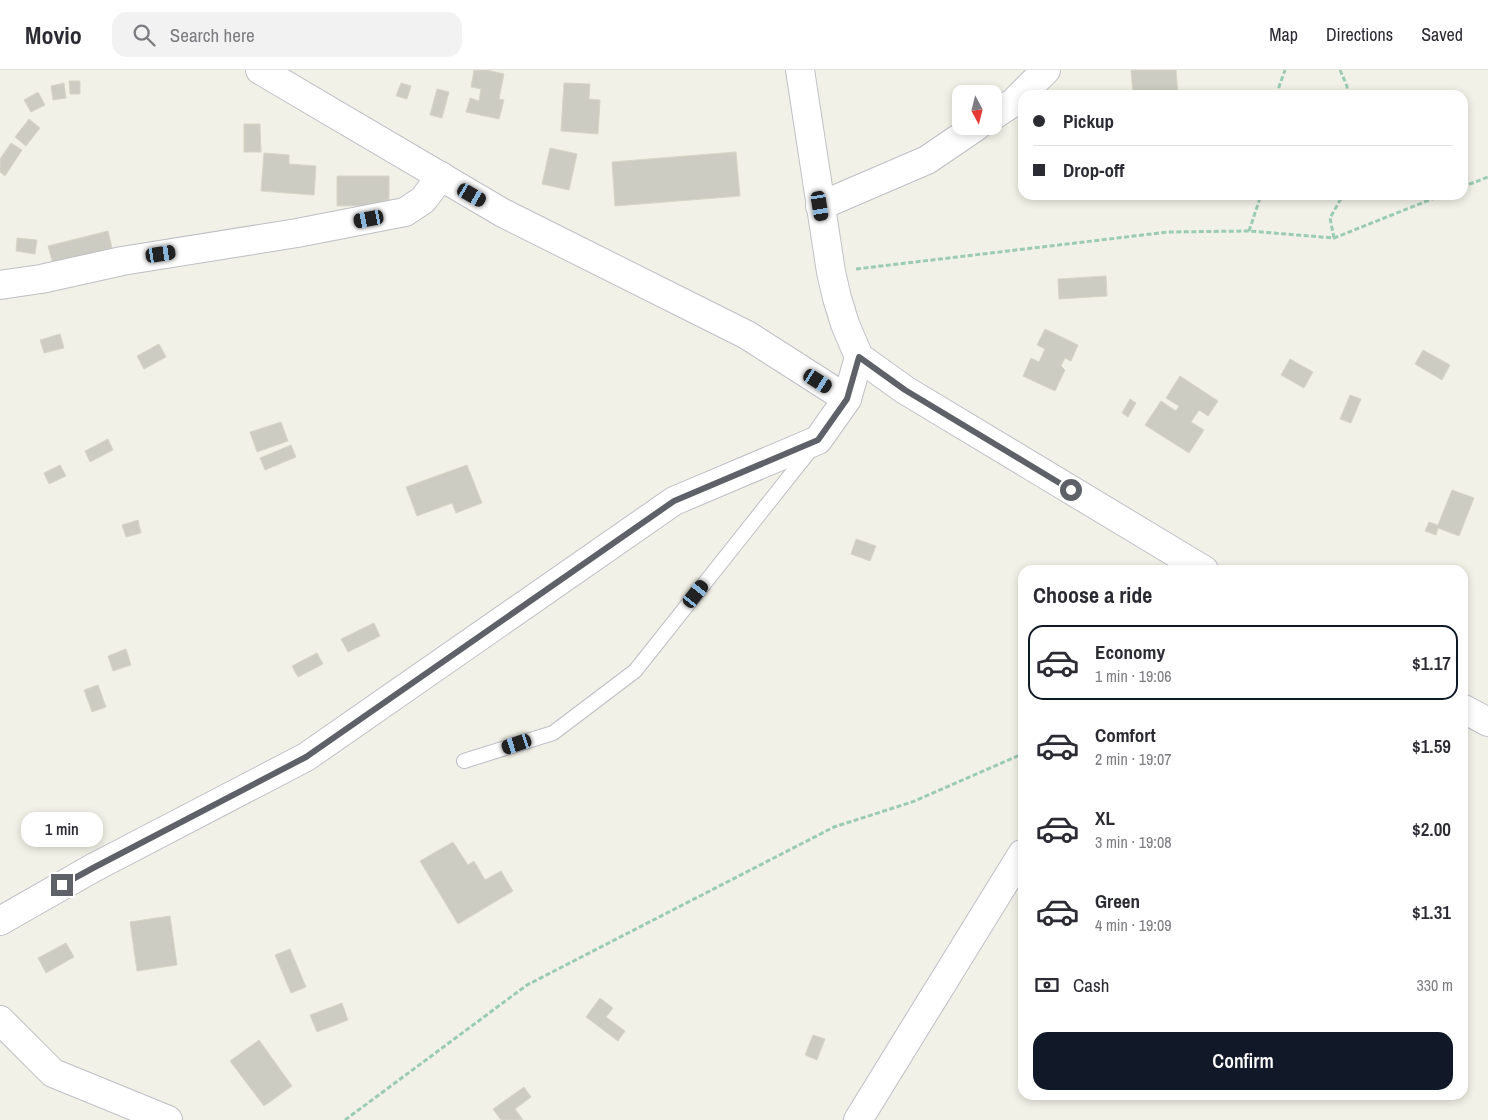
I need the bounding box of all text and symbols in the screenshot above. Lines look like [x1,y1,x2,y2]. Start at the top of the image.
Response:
search box [112,12,462,57]
text: Movio [25,19,82,51]
icon: search [130,21,158,49]
text: Search here [170,22,255,48]
text: Map [1269,22,1298,47]
text: Directions [1326,22,1393,47]
text: Saved [1421,22,1463,47]
north arrow [952,85,1002,135]
map controls [952,85,1002,135]
text: Pickup [1063,108,1114,134]
text: Drop-off [1063,157,1124,183]
car [455,181,488,209]
car [810,190,829,222]
car [352,209,385,229]
car [145,244,176,264]
car [801,367,834,395]
route start [1060,479,1082,501]
car [680,578,711,610]
text: Choose a ride [1033,580,1152,610]
text: Economy [1095,639,1165,665]
icon: car [1035,640,1080,685]
text: $1.17 [1412,650,1451,676]
text: 1 min · 19:06 [1095,665,1172,687]
text: Comfort [1095,722,1156,748]
icon: car [1035,723,1080,768]
car [500,732,533,756]
text: $1.59 [1412,733,1451,759]
text: 2 min · 19:07 [1095,748,1172,770]
text: XL [1095,805,1115,831]
icon: car [1035,806,1080,851]
callout: 1 min [21,812,103,848]
text: $2.00 [1412,816,1451,842]
text: 1 min [45,818,79,840]
text: 3 min · 19:08 [1095,831,1172,853]
route end [51,874,73,896]
text: Green [1095,888,1140,914]
icon: car [1035,889,1080,934]
text: $1.31 [1412,899,1451,925]
text: 4 min · 19:09 [1095,914,1172,936]
icon: cash [1033,971,1061,999]
text: Cash [1073,972,1109,998]
text: 330 m [1417,974,1453,996]
button: Confirm [1033,1032,1453,1090]

